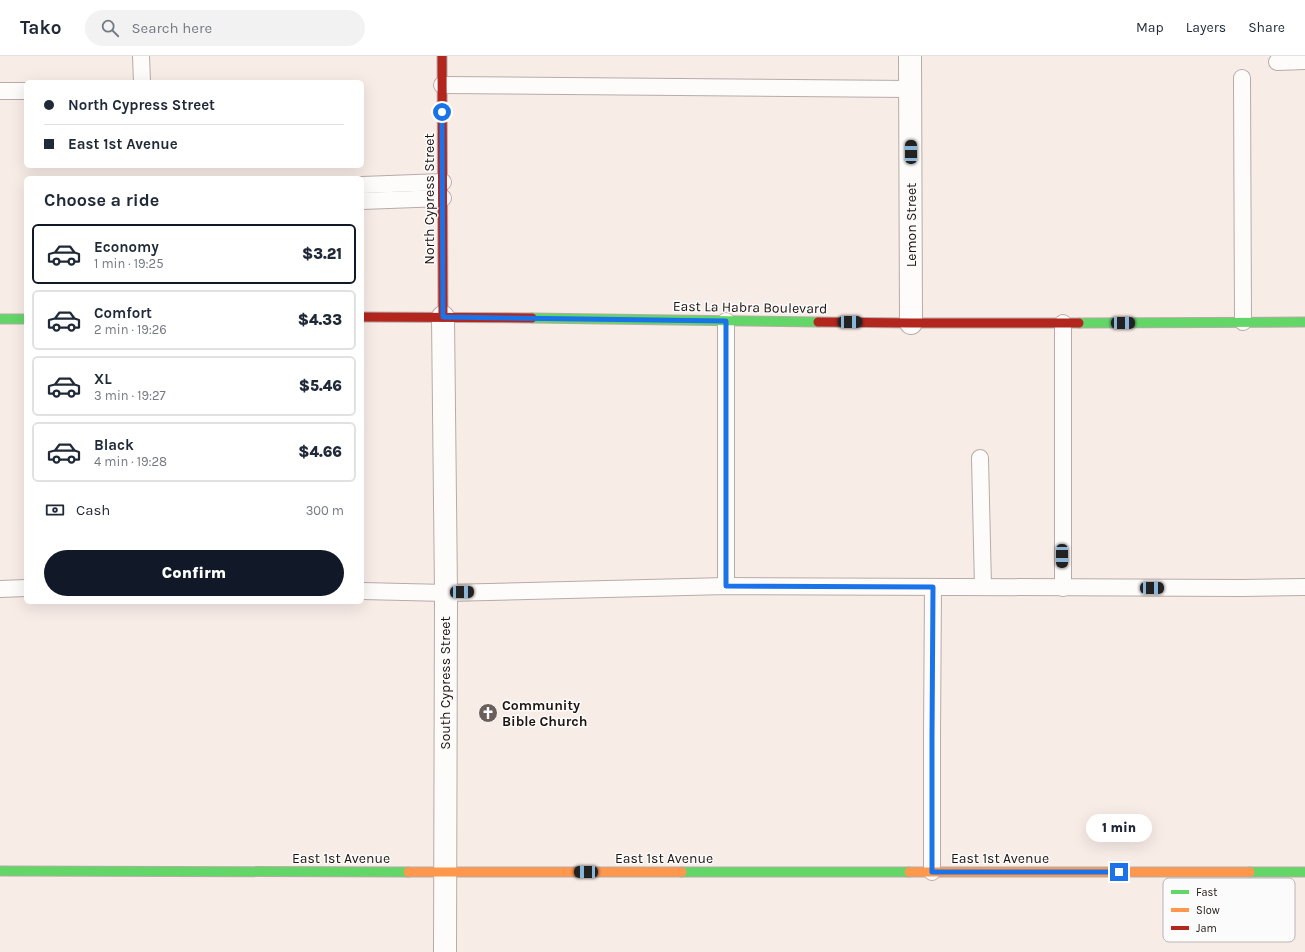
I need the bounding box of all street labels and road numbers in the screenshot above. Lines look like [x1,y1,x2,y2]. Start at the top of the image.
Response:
street label: North Cypress Street [421,133,438,265]
street label: Lemon Street [903,183,920,267]
street label: East La Habra Boulevard [673,298,827,317]
street label: South Cypress Street [437,616,454,750]
street label: East 1st Avenue [292,850,390,867]
street label: East 1st Avenue [615,850,713,867]
street label: East 1st Avenue [951,850,1049,867]

